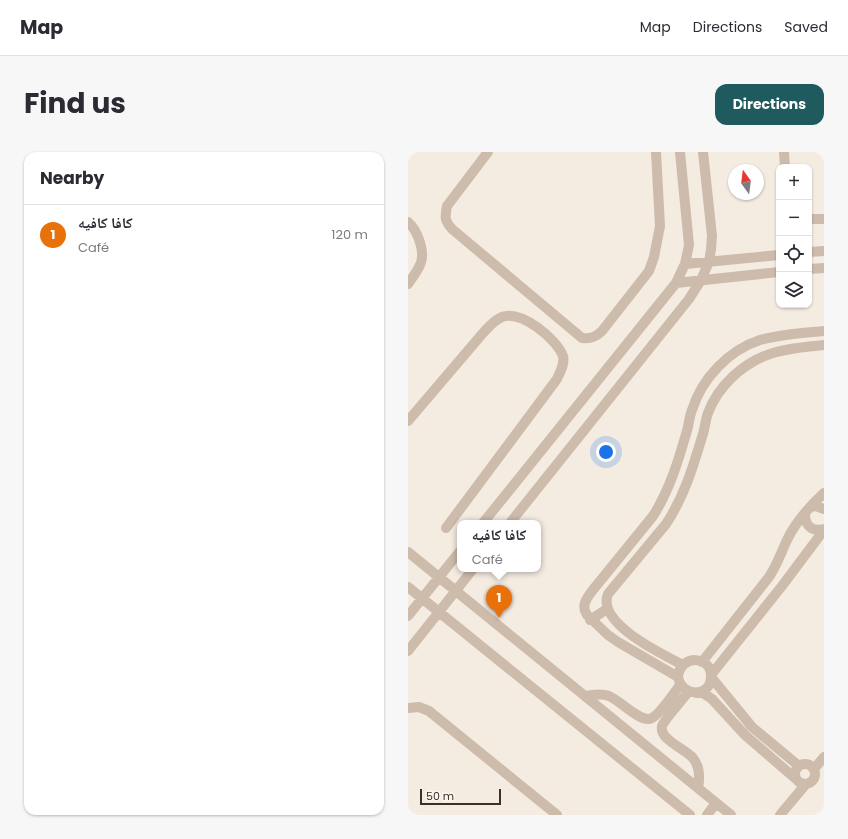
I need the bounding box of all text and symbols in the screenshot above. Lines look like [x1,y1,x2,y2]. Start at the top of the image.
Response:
text: Map [20,14,63,41]
text: Map [640,17,671,37]
text: Directions [693,17,762,37]
text: Saved [784,17,828,37]
text: Find us [24,84,126,123]
button: Directions [715,84,824,125]
north arrow [728,164,764,200]
map controls [776,164,812,308]
button: + [776,164,812,200]
text: Nearby [40,166,104,190]
button: − [776,200,812,236]
text: كافا كافيه [78,212,133,233]
text: 1 [51,225,55,244]
text: 120 m [331,225,368,244]
button: locate [776,236,812,272]
text: Café [78,238,109,257]
button: layers [776,272,812,308]
your location [596,442,616,462]
popup [457,520,541,572]
text: كافا كافيه [472,524,526,545]
text: Café [472,550,503,569]
pin: 1 [486,585,512,618]
scale bar [420,787,501,806]
text: 50 m [426,788,454,804]

